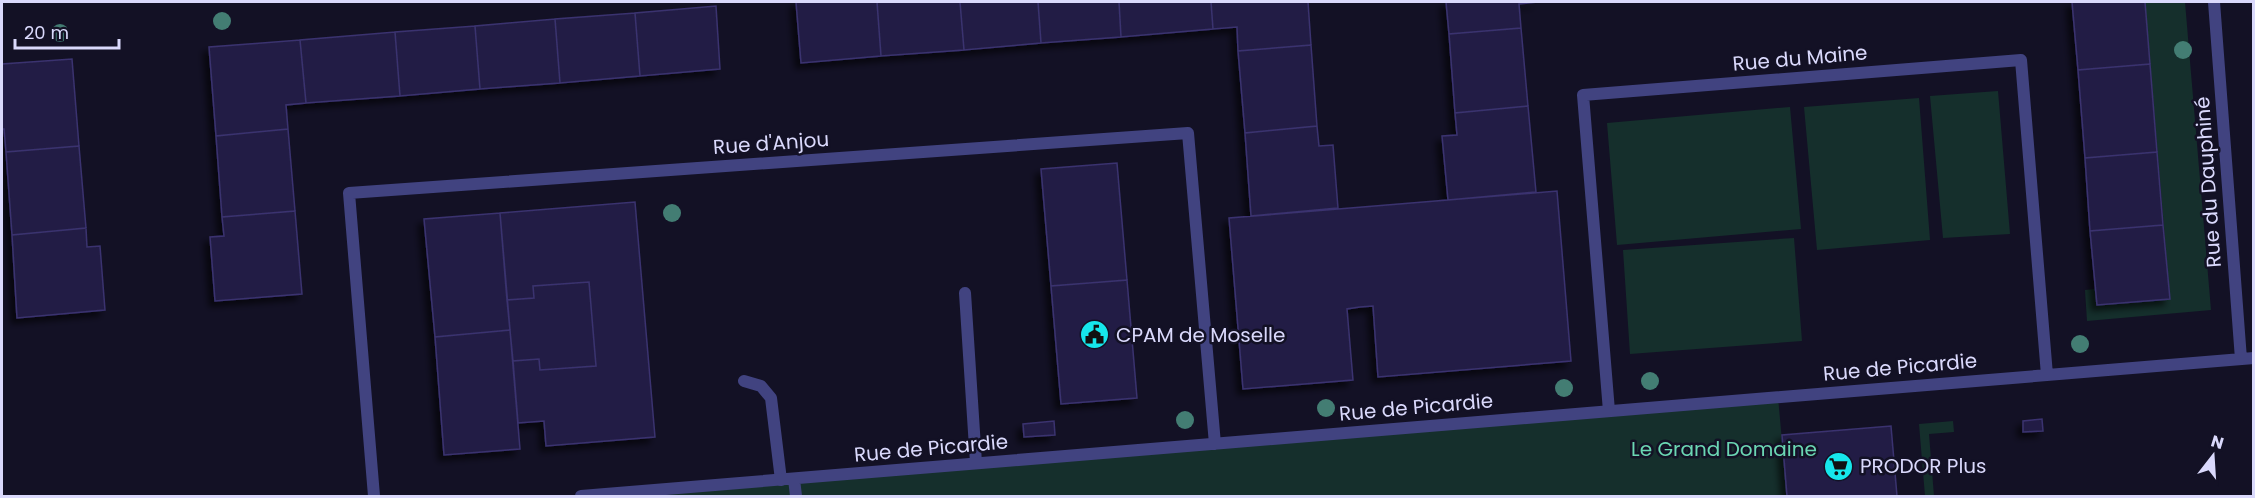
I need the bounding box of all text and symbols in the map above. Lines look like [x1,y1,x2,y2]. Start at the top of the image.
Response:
scale bar [15,12,118,50]
text: 20 m [24,20,69,45]
street label: Rue du Maine [1731,38,1869,78]
street label: Rue du Dauphiné [2188,96,2228,268]
street label: Rue d'Anjou [712,125,830,161]
public building icon: CPAM de Moselle [1079,319,1111,351]
place label: CPAM de Moselle [1116,321,1285,349]
street label: Rue de Picardie [1822,346,1978,388]
street label: Rue de Picardie [1338,386,1494,428]
north arrow [2183,426,2243,486]
street label: Rue de Picardie [853,427,1009,469]
text: N [2208,429,2226,455]
park label: Le Grand Domaine [1631,435,1817,463]
supermarket icon: PRODOR Plus [1823,450,1855,482]
place label: PRODOR Plus [1860,452,1987,480]

